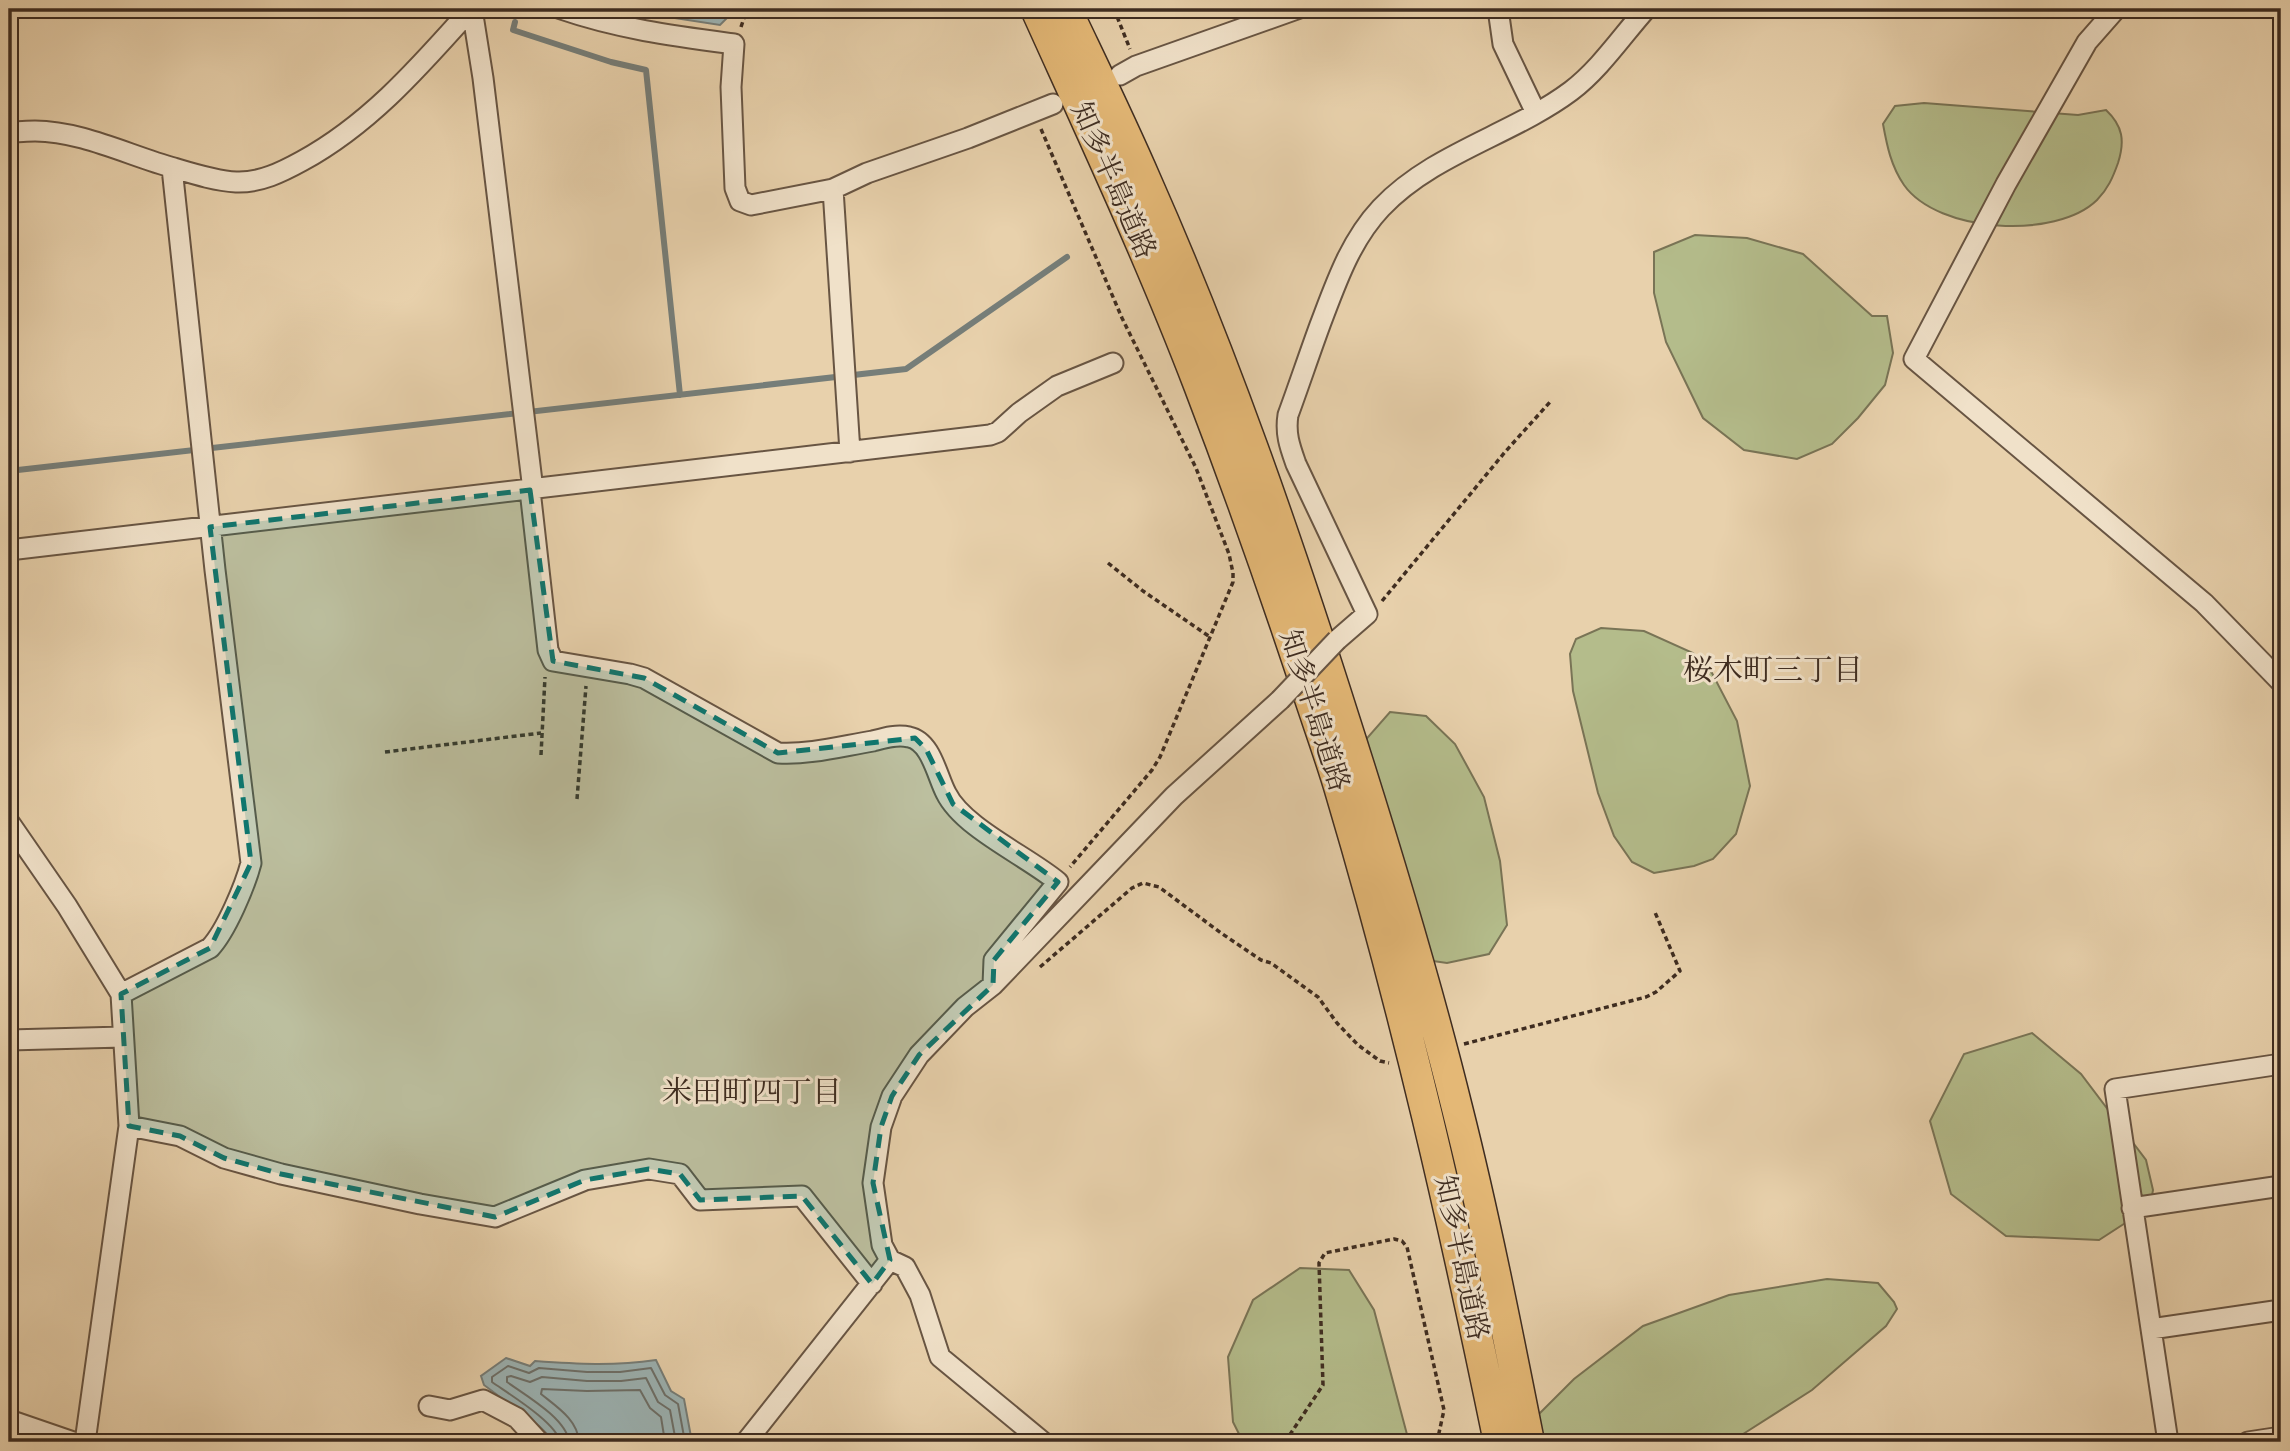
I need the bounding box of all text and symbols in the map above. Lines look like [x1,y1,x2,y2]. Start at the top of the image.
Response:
street label: 知多半島道路 [1060,96,1164,266]
street label: 知多半島道路 [1268,625,1358,797]
district label: 桜木町三丁目 [1683,651,1863,693]
district label: 米田町四丁目 [662,1073,842,1115]
street label: 知多半島道路 [1423,1172,1497,1344]

